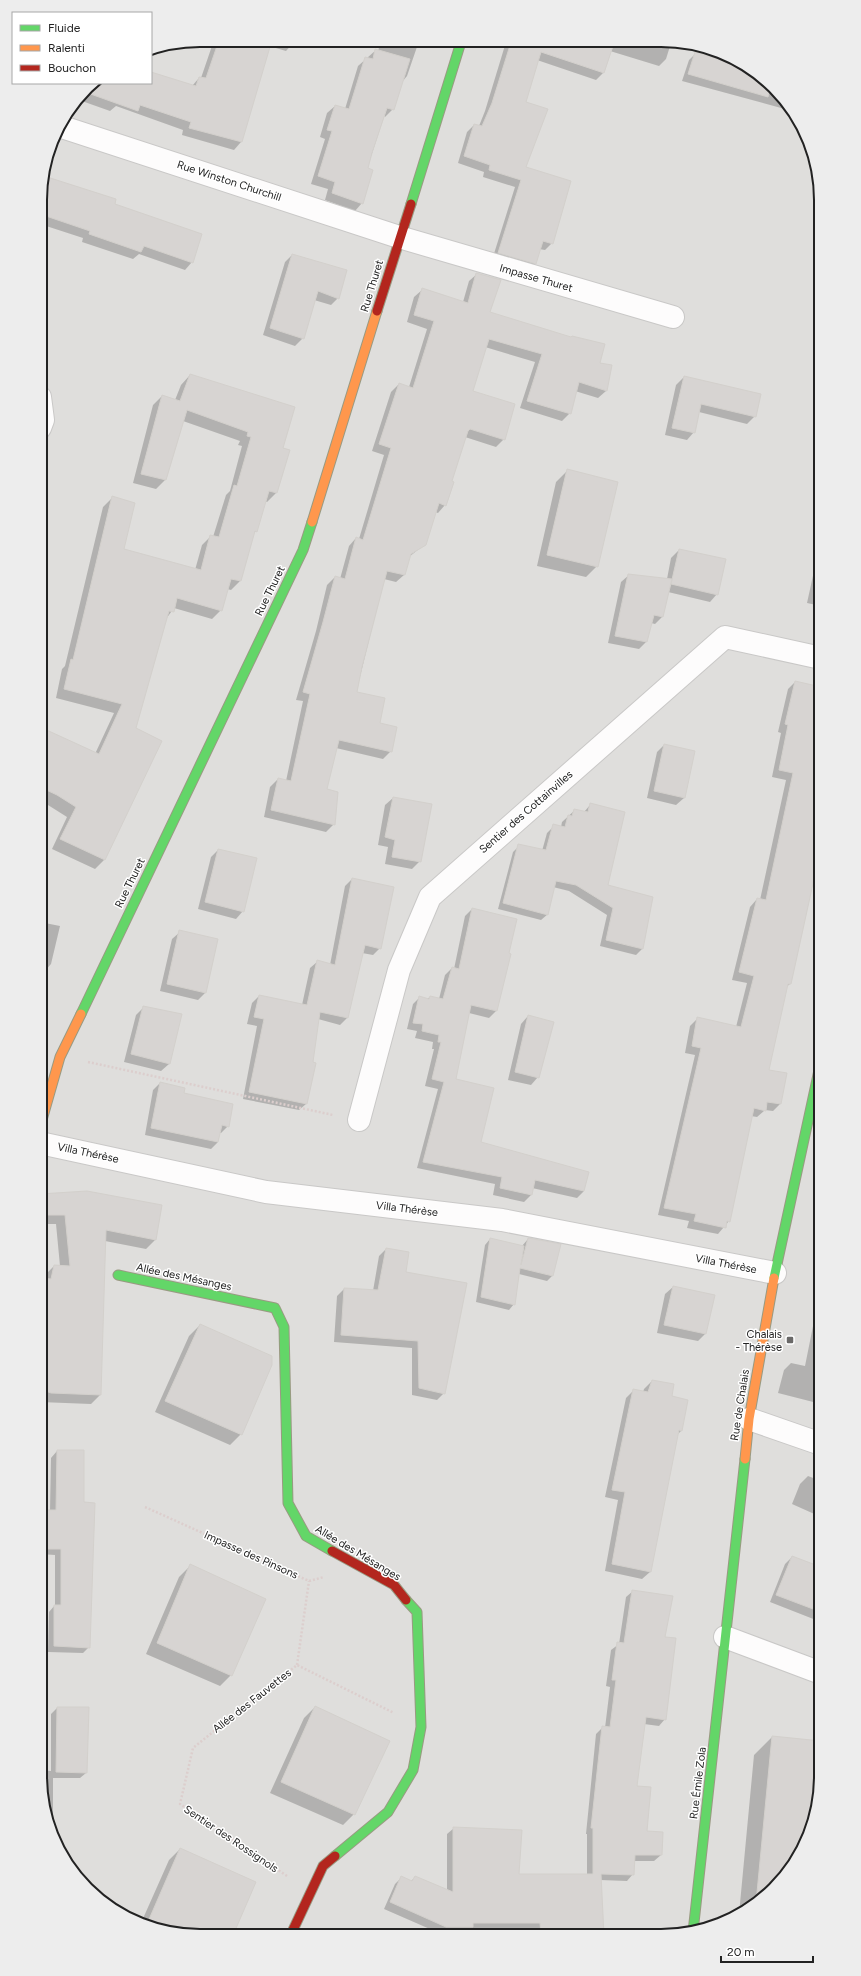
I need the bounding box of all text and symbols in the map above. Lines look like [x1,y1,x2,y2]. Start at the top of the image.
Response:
legend [12,12,152,84]
text: Fluide [48,21,81,35]
text: Ralenti [48,41,85,55]
text: Bouchon [48,61,96,75]
street label: Rue Winston Churchill [175,158,283,204]
street label: Rue Thuret [358,258,386,314]
street label: Impasse Thuret [498,261,574,295]
street label: Rue Thuret [252,564,288,618]
street label: Sentier des Cottainvilles [477,768,575,856]
street label: Rue Thuret [112,856,148,910]
street label: Villa Thérèse [56,1140,120,1166]
street label: Villa Thérèse [375,1199,439,1219]
street label: Villa Thérèse [694,1252,758,1276]
street label: Allée des Mésanges [135,1261,233,1293]
place label: Chalais - Thérèse [736,1328,782,1354]
marker: Chalais - Thérèse [785,1335,795,1345]
street label: Rue de Chalais [728,1368,752,1442]
street label: Allée des Mésanges [313,1522,403,1584]
street label: Impasse des Pinsons [202,1528,300,1582]
street label: Allée des Fauvettes [210,1666,294,1736]
street label: Rue Émile Zola [687,1746,709,1820]
street label: Sentier des Rossignols [181,1803,281,1875]
scale bar [721,1938,813,1964]
text: 20 m [727,1945,755,1959]

